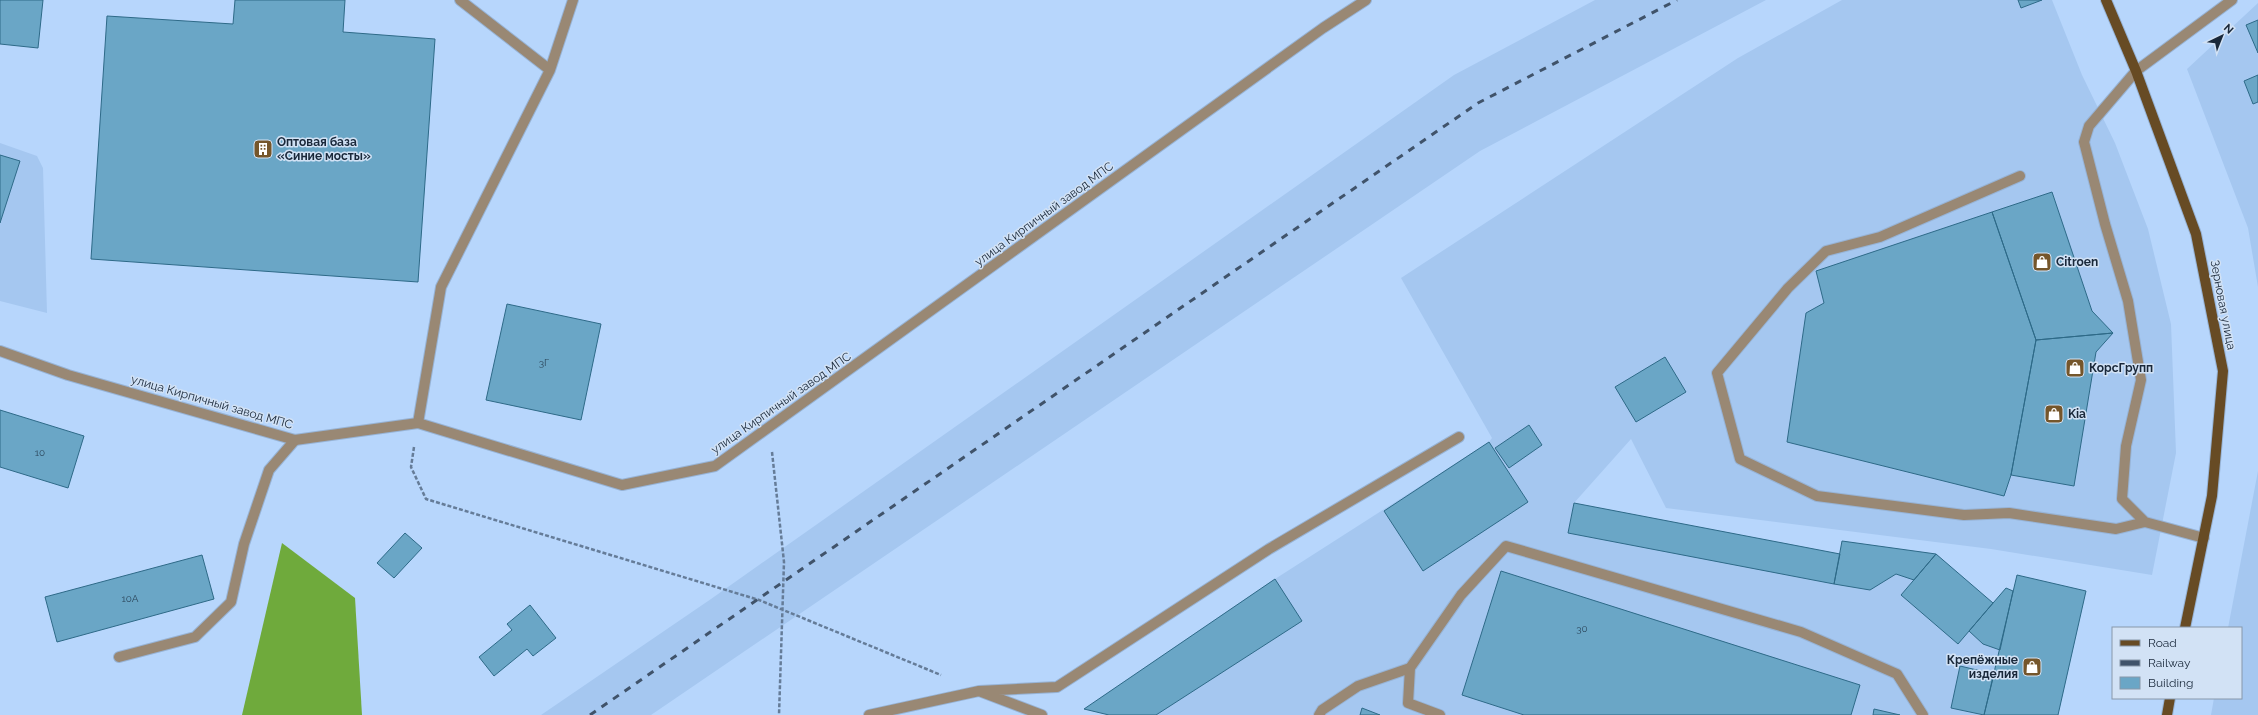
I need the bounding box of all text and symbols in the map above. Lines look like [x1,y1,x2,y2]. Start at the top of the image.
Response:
north arrow [2202,16,2242,56]
text: N [2221,21,2236,37]
place label: Оптовая база «Синие мосты» [277,135,371,163]
building icon: Оптовая база «Синие мосты» [252,138,274,160]
street label: улица Кирпичный завод МПС [972,159,1116,269]
shop icon: Citroen [2031,251,2053,273]
place label: Citroen [2056,255,2098,269]
street label: Зерновая улица [2207,259,2239,351]
street label: улица Кирпичный завод МПС [708,349,854,457]
house number: 3Г [539,357,549,368]
shop icon: КорсГрупп [2064,357,2086,379]
place label: КорсГрупп [2089,361,2153,375]
street label: улица Кирпичный завод МПС [130,372,294,432]
shop icon: Kia [2043,403,2065,425]
place label: Kia [2068,407,2086,421]
house number: 10 [35,447,45,458]
house number: 10А [122,593,139,604]
house number: 30 [1576,623,1588,634]
legend [2112,627,2242,699]
text: Road [2148,636,2177,650]
place label: Крепёжные изделия [1947,653,2018,681]
shop icon: Крепёжные изделия [2021,656,2043,678]
text: Railway [2148,656,2191,670]
text: Building [2148,676,2194,690]

